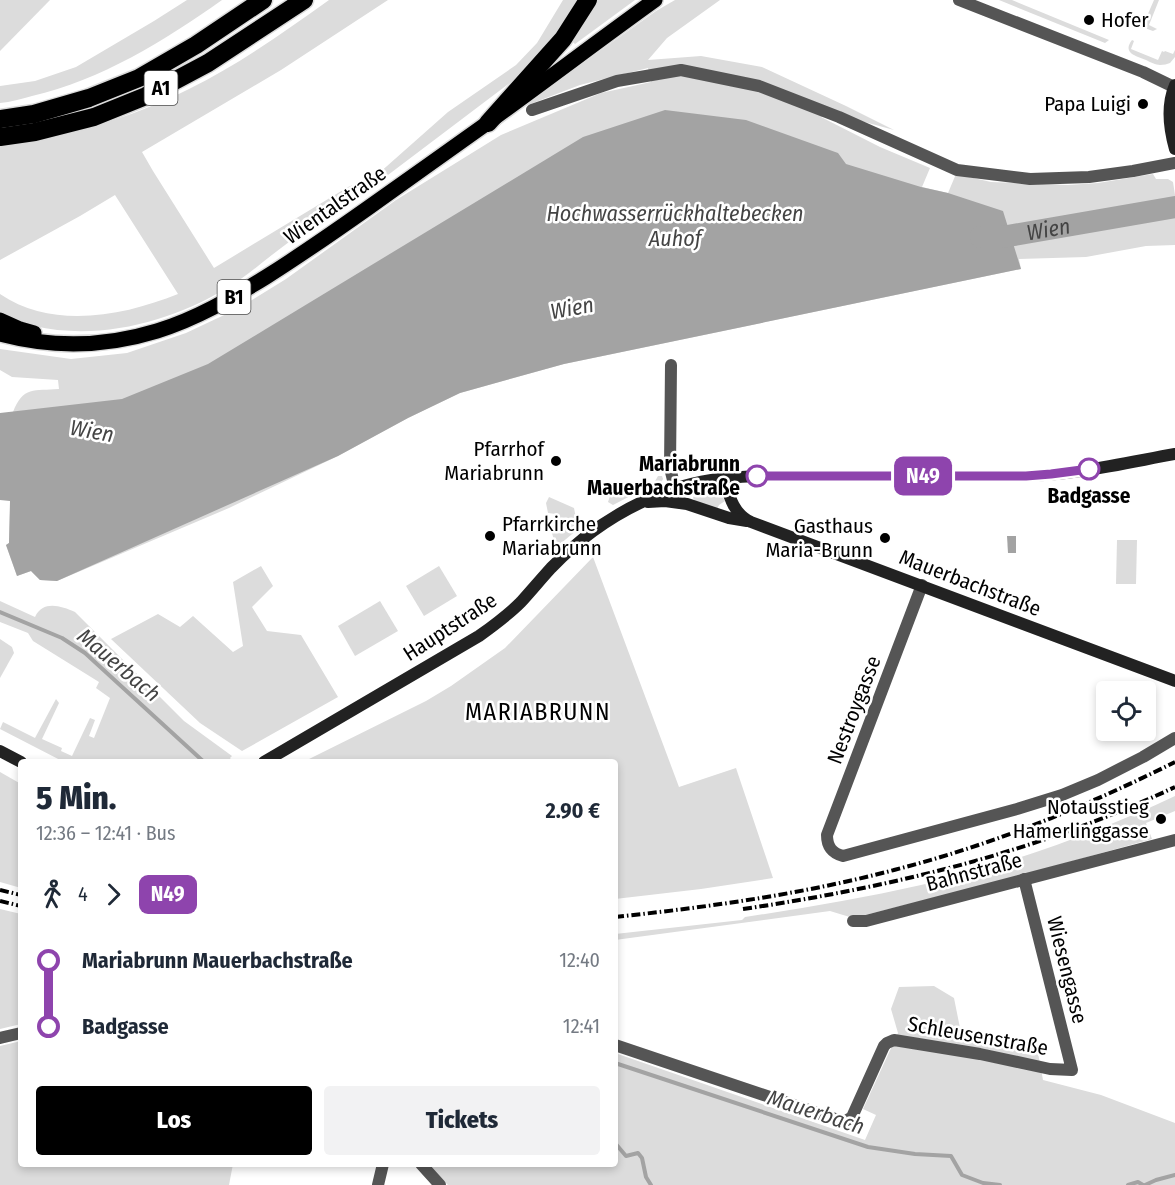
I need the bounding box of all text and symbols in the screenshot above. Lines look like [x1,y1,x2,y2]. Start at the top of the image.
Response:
place label: Hofer [1101,7,1149,33]
marker: Hofer [1082,13,1096,27]
road number: A1 [144,71,178,105]
place label: Papa Luigi [1044,91,1131,117]
marker: Papa Luigi [1136,97,1150,111]
street label: Wientalstraße [279,160,391,250]
water label: Hochwasserrückhaltebecken Auhof [546,200,804,252]
water label: Wien [1024,212,1072,246]
road number: B1 [218,280,250,314]
water label: Wien [548,291,596,325]
water label: Wien [68,414,116,448]
place label: Pfarrhof Mariabrunn [444,436,546,486]
place label: Mariabrunn Mauerbachstraße [587,451,740,501]
marker: Pfarrhof Mariabrunn [549,454,563,468]
line badge: N49 [888,456,958,496]
marker: Badgasse [1078,458,1100,480]
text: N49 [906,463,940,489]
marker: Mariabrunn Mauerbachstraße [746,465,768,487]
place label: Badgasse [1048,483,1131,509]
place label: Pfarrkirche Mariabrunn [502,511,602,561]
place label: Gasthaus Maria-Brunn [765,513,873,563]
marker: Pfarrkirche Mariabrunn [483,529,497,543]
marker: Gasthaus Maria-Brunn [878,531,892,545]
street label: Mauerbachstraße [895,544,1045,622]
street label: Hauptstraße [398,587,502,667]
water label: Mauerbach [72,622,166,708]
street label: Nestroygasse [821,652,887,768]
map controls [1096,681,1156,741]
button: locate [1096,681,1156,741]
district label: MARIABRUNN [465,698,611,726]
text: 5 Min. [36,778,116,818]
place label: Notausstieg Hamerlinggasse [1013,794,1149,844]
text: 2.90 € [546,797,600,824]
marker: Notausstieg Hamerlinggasse [1154,812,1168,826]
text: 12:36 – 12:41 · Bus [36,821,176,845]
street label: Bahnstraße [923,847,1025,897]
icon: walk [36,878,69,911]
icon: forward [97,878,130,911]
text: N49 [151,881,185,907]
text: 4 [78,882,88,906]
street label: Wiesengasse [1041,914,1093,1026]
text: Mariabrunn Mauerbachstraße [82,947,353,974]
text: 12:40 [559,948,600,972]
street label: Schleusenstraße [906,1011,1050,1061]
text: Badgasse [82,1013,169,1040]
text: 12:41 [563,1014,600,1038]
water label: Mauerbach [764,1084,868,1140]
button: Los [36,1086,312,1155]
button: Tickets [324,1086,600,1155]

